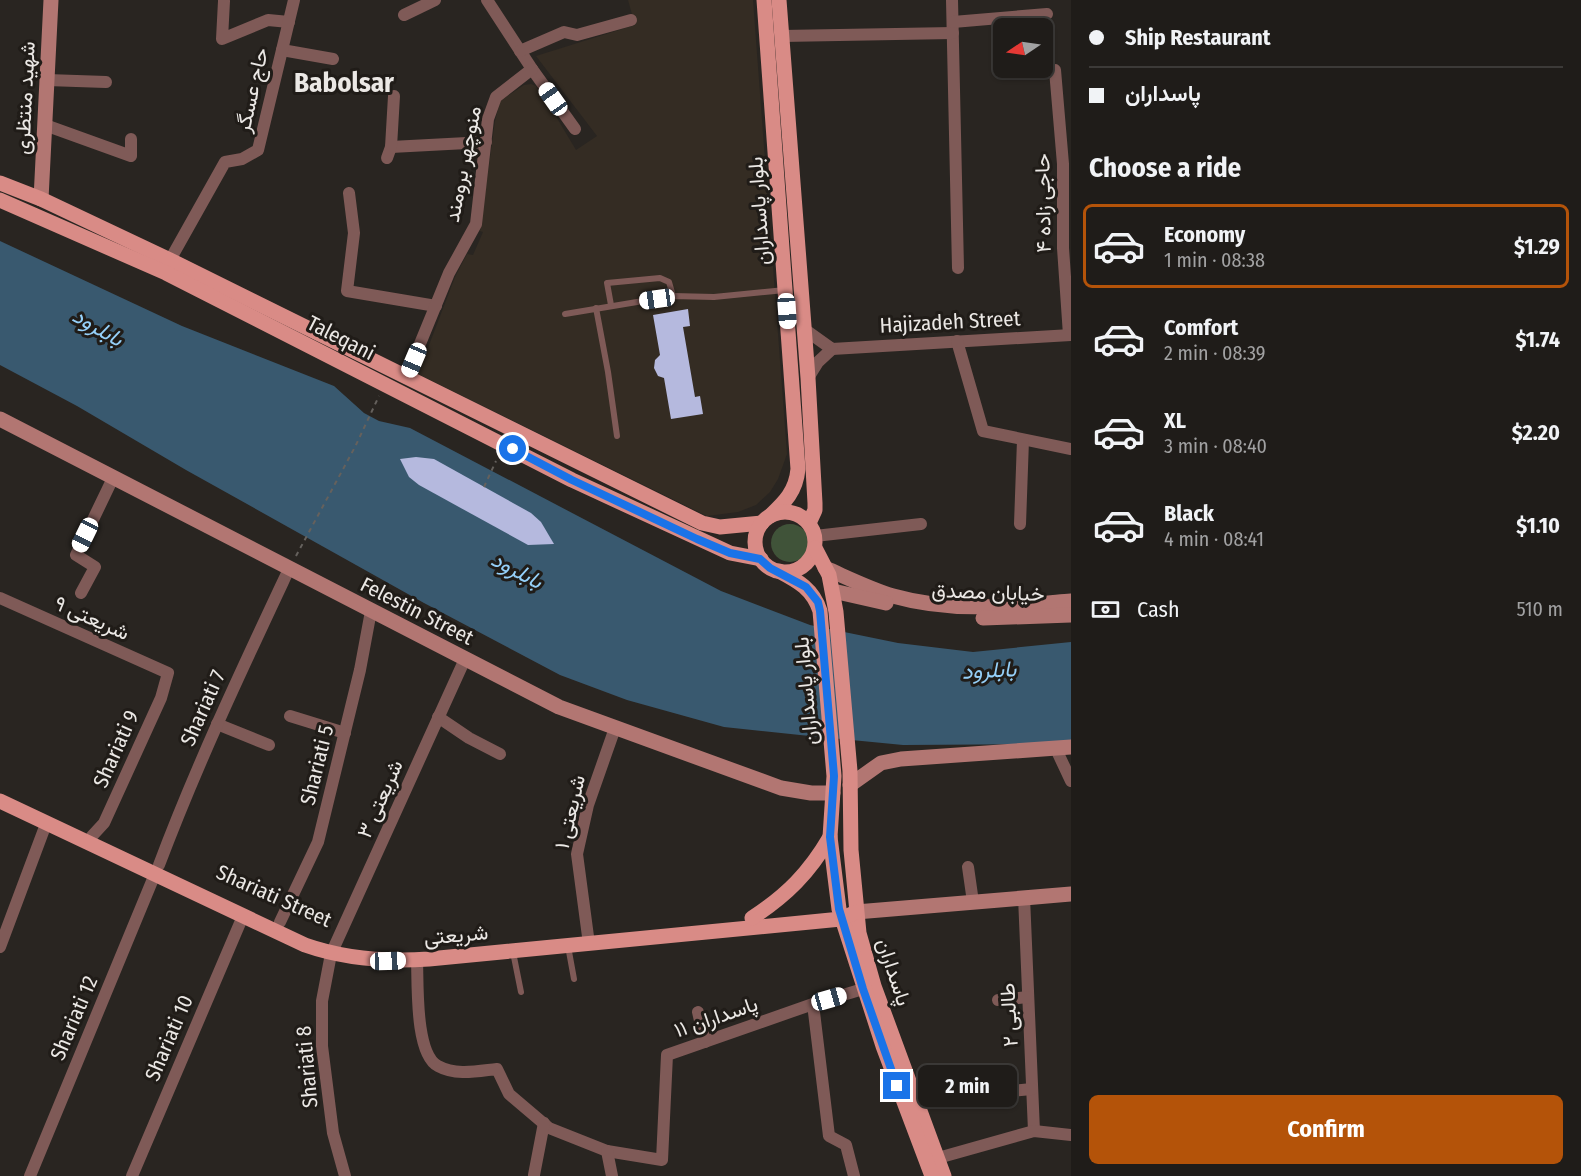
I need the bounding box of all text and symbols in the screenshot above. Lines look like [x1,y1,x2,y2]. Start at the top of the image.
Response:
north arrow [993,18,1053,78]
map controls [993,18,1053,78]
text: Ship Restaurant [1125,24,1271,51]
street label: شهید منتظری [9,41,41,155]
street label: حاج عسگر [229,45,275,136]
district label: Babolsar [294,67,394,99]
car [535,79,571,119]
text: پاسداران [1125,80,1201,107]
street label: منوچهر برومند [439,104,488,225]
text: Choose a ride [1089,152,1241,184]
street label: حاجی زاده ۴ [1029,153,1057,253]
street label: بلوار پاسداران [742,156,777,266]
icon: car [1092,219,1146,273]
text: Economy [1164,221,1245,248]
text: $1.29 [1514,233,1560,260]
text: 1 min · 08:38 [1164,248,1265,272]
car [638,288,676,310]
car [777,292,797,330]
water label: بابلرود [68,302,129,352]
street label: Hajizadeh Street [879,305,1021,339]
street label: Taleqani [303,310,379,366]
icon: car [1092,312,1146,366]
text: Comfort [1164,314,1238,341]
text: $1.74 [1515,326,1560,353]
car [399,340,429,380]
text: 2 min · 08:39 [1164,341,1265,365]
icon: car [1092,405,1146,459]
text: XL [1164,407,1186,434]
text: $2.20 [1512,419,1560,446]
text: 3 min · 08:40 [1164,434,1267,458]
route start [499,435,526,462]
icon: car [1092,498,1146,552]
text: Black [1164,500,1214,527]
text: $1.10 [1516,512,1560,539]
car [69,515,101,555]
text: 4 min · 08:41 [1164,527,1264,551]
water label: بابلرود [487,545,548,595]
street label: Felestin Street [356,571,478,651]
street label: خیابان مصدق [931,577,1045,607]
street label: شریعتی ۹ [50,590,134,646]
icon: cash [1089,593,1122,626]
text: Cash [1137,596,1180,623]
text: 510 m [1517,597,1563,621]
street label: بلوار پاسداران [788,636,825,746]
water label: بابلرود [961,655,1017,685]
street label: Shariati 7 [175,666,231,750]
street label: Shariati 9 [87,706,145,792]
street label: Shariati 5 [295,722,339,808]
street label: شریعتی ۳ [351,756,409,842]
street label: شریعتی ۱ [549,772,591,852]
street label: Shariati Street [212,859,336,933]
street label: شریعتی [423,919,489,951]
street label: پاسداران [870,935,917,1009]
car [370,951,406,971]
street label: Shariati 12 [45,972,103,1064]
street label: طالبی ۲ [994,982,1024,1048]
car [809,985,849,1013]
street label: Shariati 10 [139,991,199,1085]
street label: پاسداران ۱۱ [671,991,761,1044]
street label: Shariati 8 [290,1025,324,1109]
callout: 2 min [918,1065,1017,1107]
route end [883,1072,910,1099]
text: 2 min [945,1074,990,1098]
button: Confirm [1089,1095,1563,1164]

